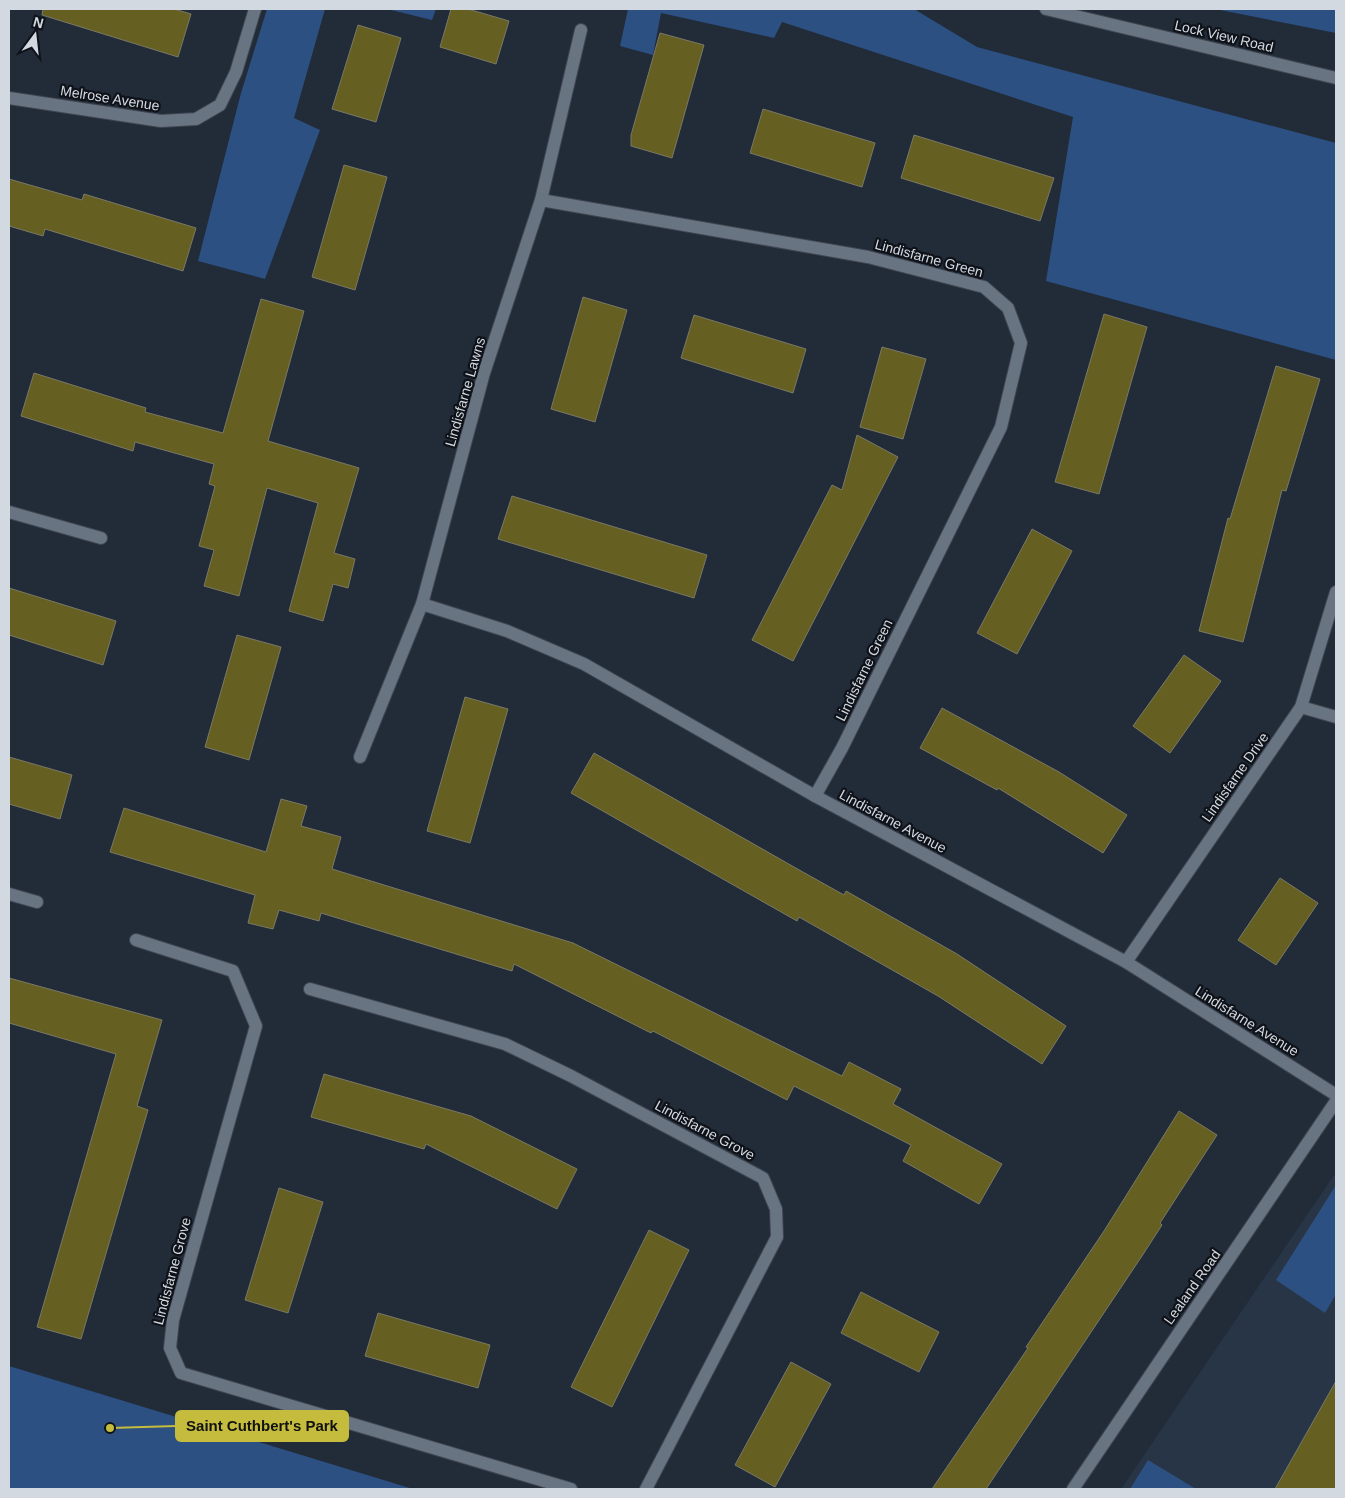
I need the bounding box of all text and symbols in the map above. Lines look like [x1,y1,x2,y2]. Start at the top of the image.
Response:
north arrow [10,10,60,60]
text: N [31,13,45,31]
street label: Lock View Road [1173,17,1275,55]
street label: Melrose Avenue [59,82,161,114]
street label: Lindisfarne Green [873,236,985,280]
street label: Lindisfarne Lawns [442,336,488,448]
street label: Lindisfarne Green [832,616,896,724]
street label: Lindisfarne Drive [1198,729,1272,825]
street label: Lindisfarne Avenue [837,786,949,856]
street label: Lindisfarne Avenue [1192,983,1302,1059]
street label: Lindisfarne Grove [652,1097,758,1163]
street label: Lindisfarne Grove [150,1215,194,1326]
street label: Lealand Road [1160,1247,1224,1327]
callout: Saint Cuthbert's Park [176,1411,348,1441]
text: Saint Cuthbert's Park [186,1417,339,1434]

